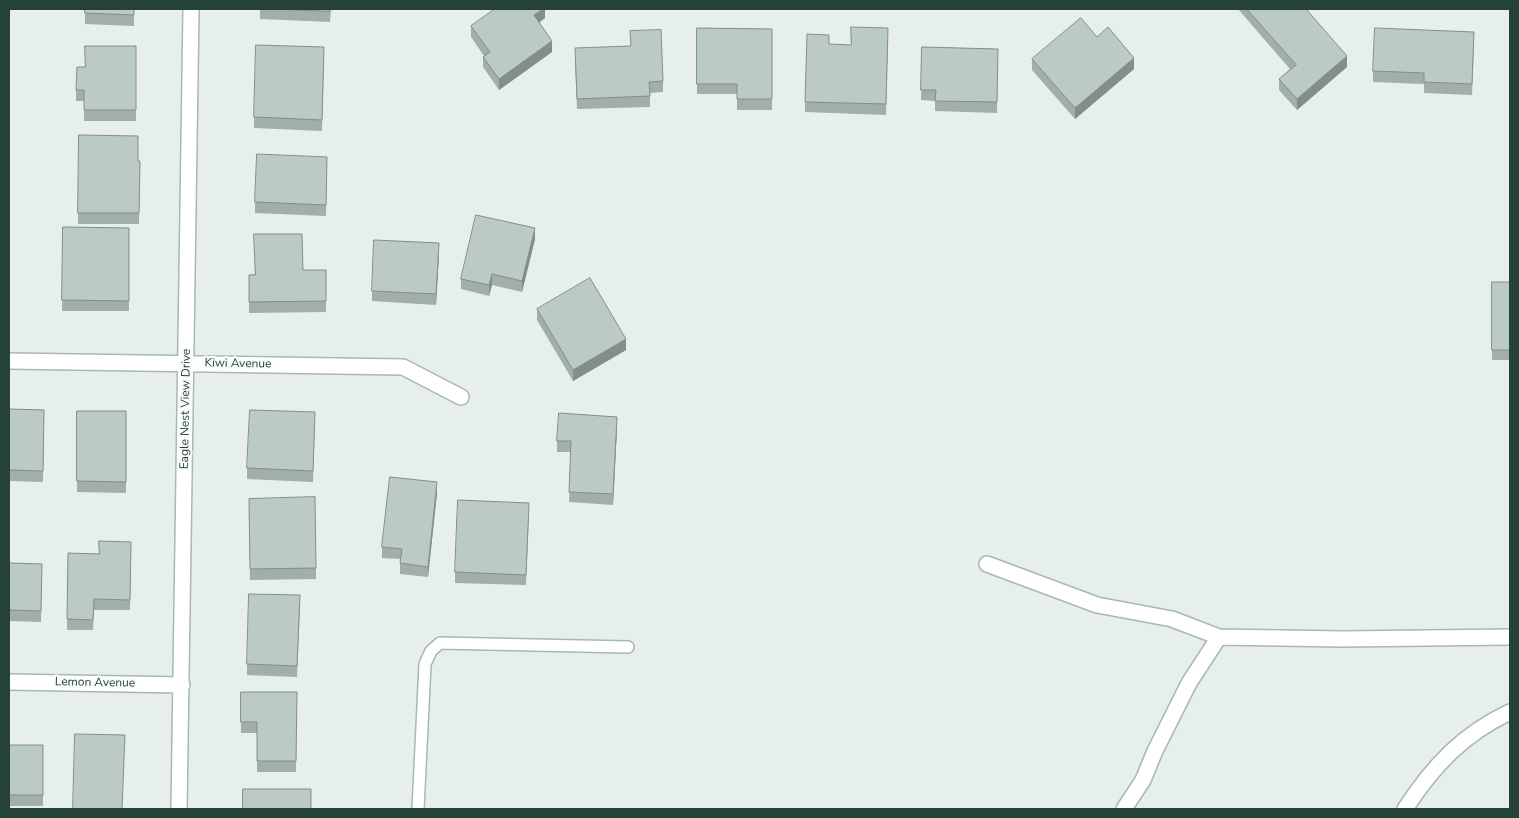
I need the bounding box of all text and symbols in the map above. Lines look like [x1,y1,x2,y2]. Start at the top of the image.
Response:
street label: Eagle Nest View Drive [178,349,194,469]
street label: Kiwi Avenue [204,356,272,372]
street label: Lemon Avenue [55,675,135,691]

